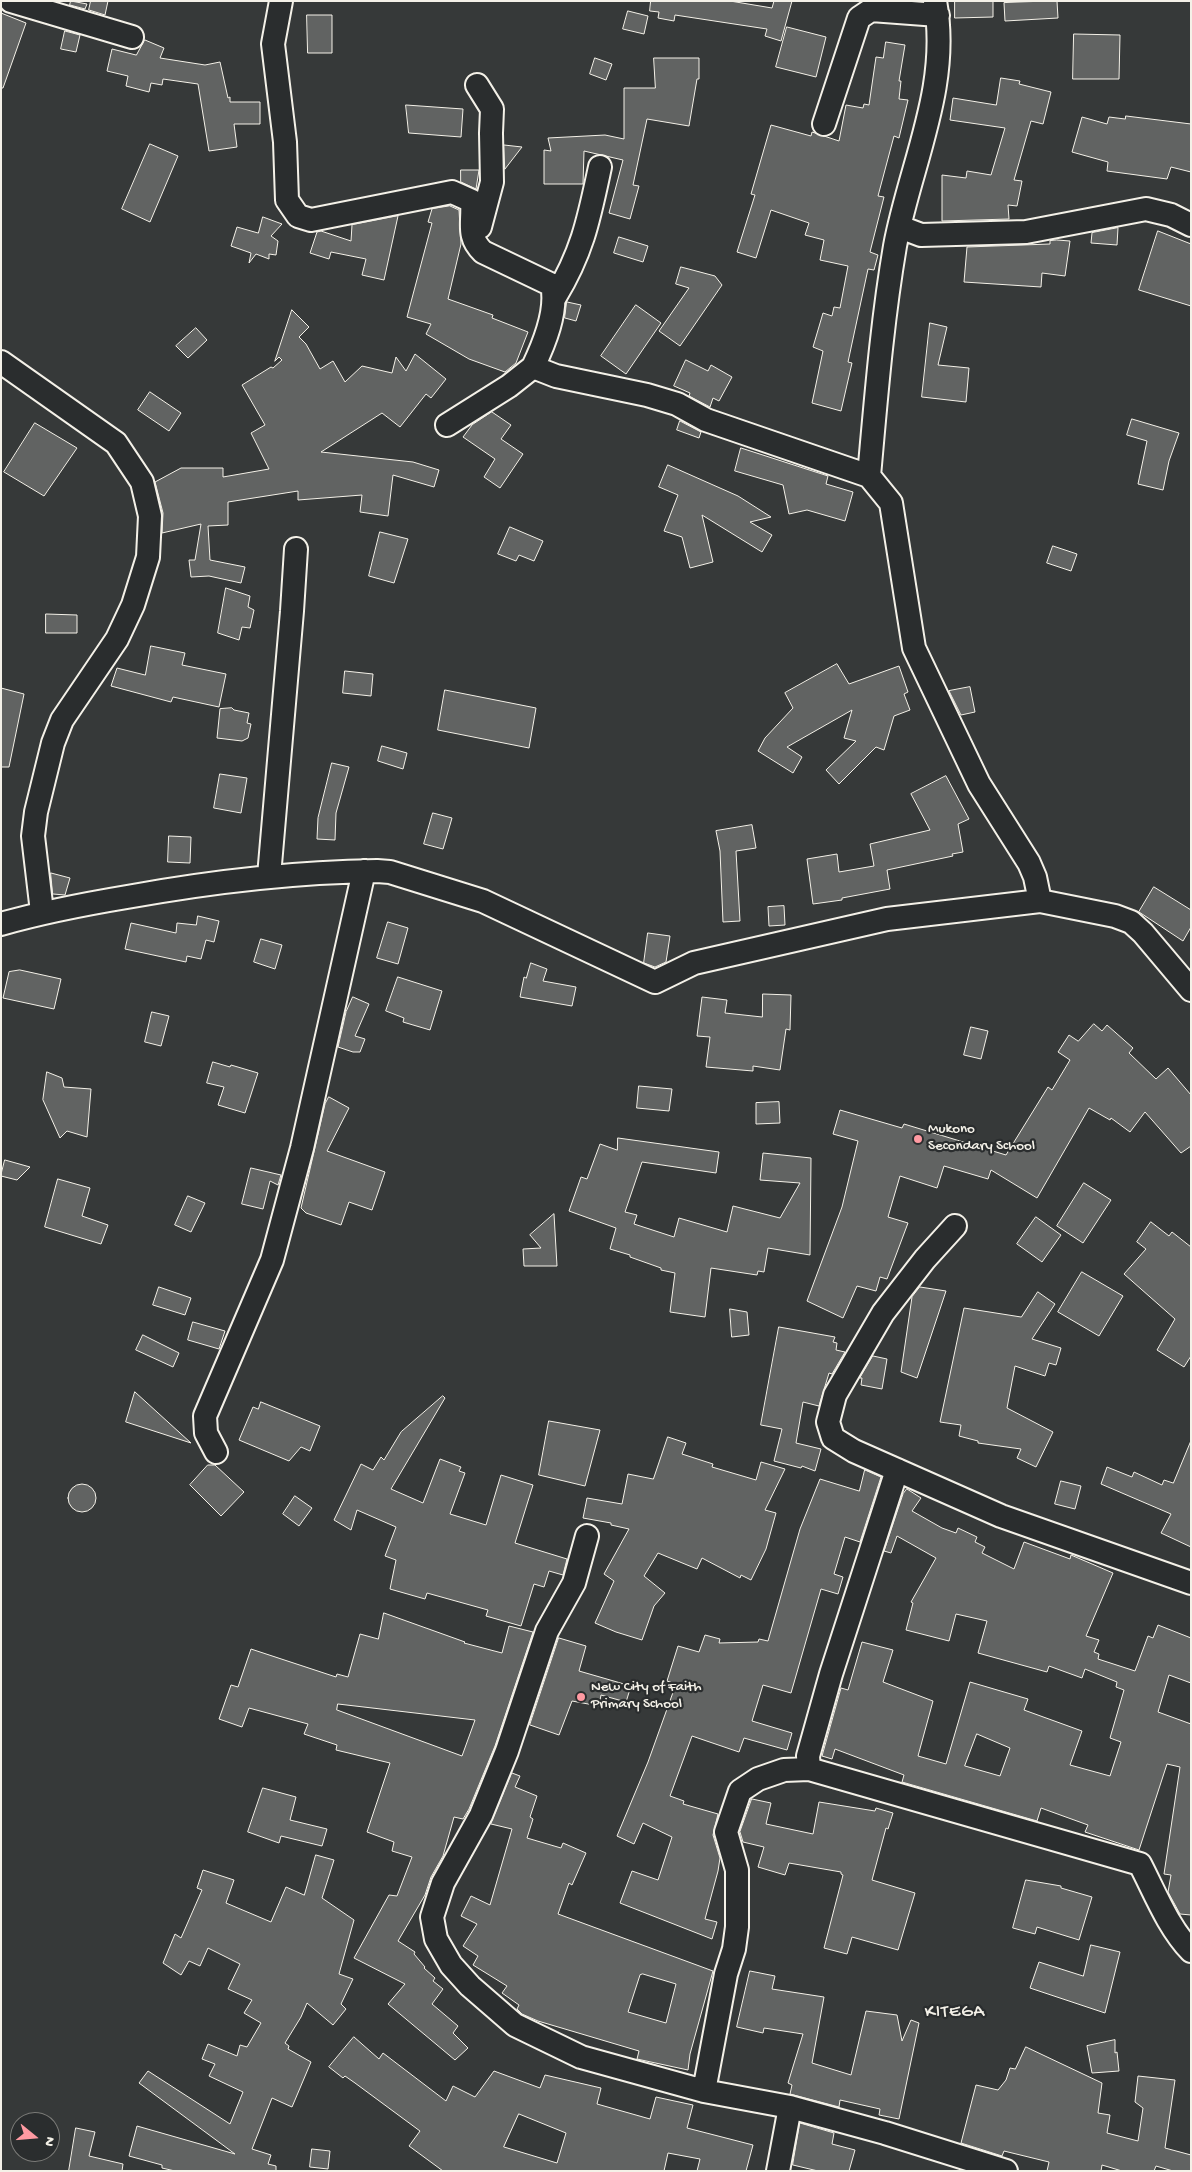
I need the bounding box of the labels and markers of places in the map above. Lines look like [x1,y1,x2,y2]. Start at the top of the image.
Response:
place label: Mukono Secondary School [928,1121,1035,1156]
marker: Mukono Secondary School [912,1133,924,1145]
place label: New City of Faith Primary School [591,1679,702,1714]
marker: New City of Faith Primary School [575,1691,587,1703]

